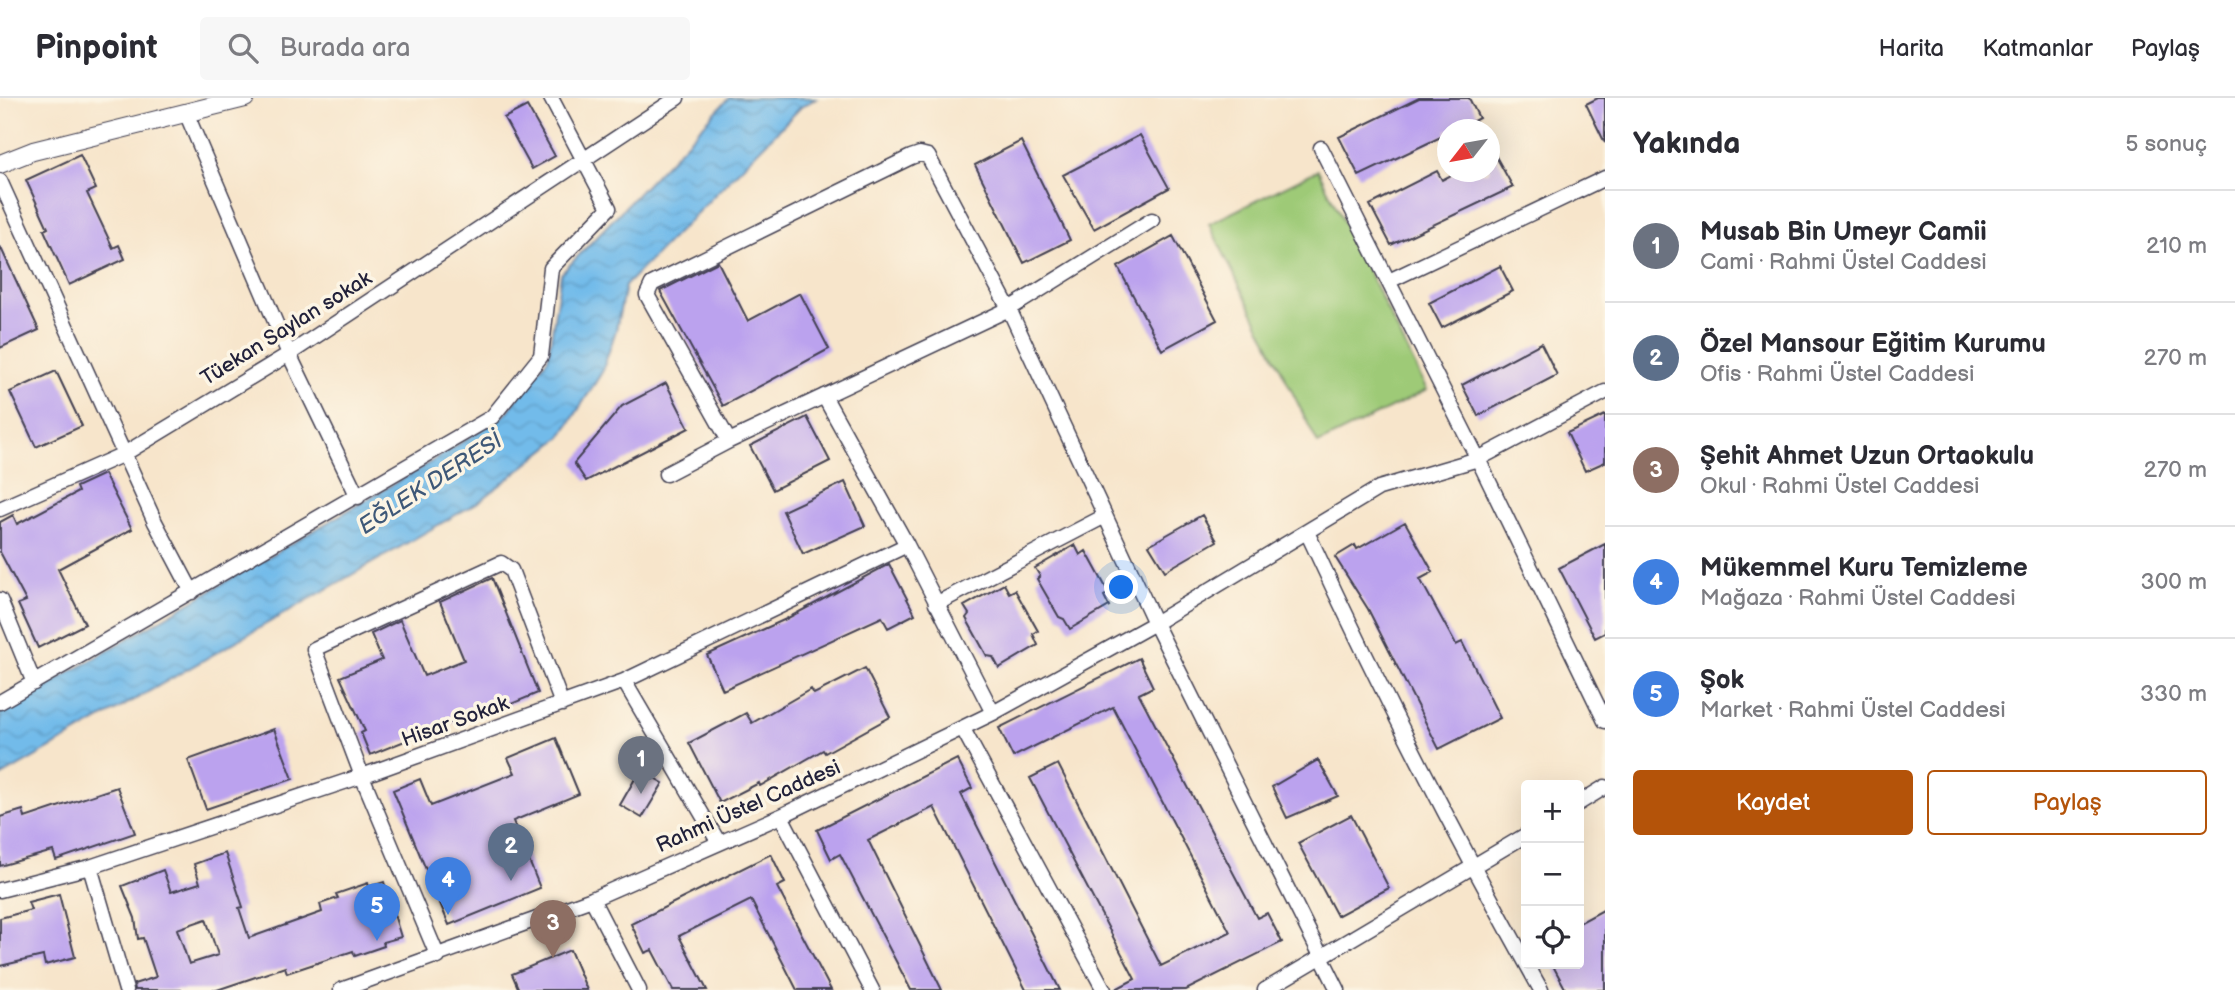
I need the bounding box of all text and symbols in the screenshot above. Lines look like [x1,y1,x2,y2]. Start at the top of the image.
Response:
search box [200,17,690,80]
text: Pinpoint [35,28,158,68]
icon: search [224,29,262,67]
text: Burada ara [280,33,410,64]
text: Harita [1878,34,1944,63]
text: Katmanlar [1982,34,2093,63]
text: Paylaş [2131,34,2200,63]
north arrow [1437,119,1500,182]
text: Yakında [1633,126,1740,162]
text: 5 sonuç [2125,130,2207,158]
text: Musab Bin Umeyr Camii [1700,217,1987,248]
text: 1 [1651,232,1661,260]
text: 210 m [2146,232,2207,260]
text: Cami · Rahmi Üstel Caddesi [1700,248,1987,276]
street label: Tüekan Saylan sokak [196,265,377,391]
text: Özel Mansour Eğitim Kurumu [1700,329,2046,360]
text: 2 [1649,344,1663,372]
text: 270 m [2143,344,2207,372]
text: Ofis · Rahmi Üstel Caddesi [1700,360,1974,388]
water label: EĞLEK DERESİ [353,426,509,541]
text: Şehit Ahmet Uzun Ortaokulu [1700,441,2034,472]
text: 3 [1649,456,1663,484]
text: 270 m [2143,456,2207,484]
text: Okul · Rahmi Üstel Caddesi [1700,472,1979,500]
text: Mükemmel Kuru Temizleme [1700,553,2028,584]
text: 4 [1649,568,1663,596]
text: 300 m [2141,568,2207,596]
your location [1104,570,1138,604]
text: Mağaza · Rahmi Üstel Caddesi [1700,584,2016,612]
text: Şok [1700,665,1744,696]
text: 5 [1649,680,1663,708]
text: 330 m [2140,680,2207,708]
street label: Hisar Sokak [398,690,513,752]
text: Market · Rahmi Üstel Caddesi [1700,696,2006,724]
pin: 1 [618,736,664,794]
street label: Rahmi Üstel Caddesi [652,755,844,858]
button: Kaydet [1633,770,1913,835]
button: Paylaş [1927,770,2207,835]
map controls [1521,780,1584,969]
button: + [1521,780,1584,843]
pin: 2 [488,823,534,881]
button: − [1521,843,1584,906]
pin: 4 [425,857,471,915]
pin: 5 [354,883,400,941]
pin: 3 [530,900,576,958]
button: locate [1521,906,1584,969]

